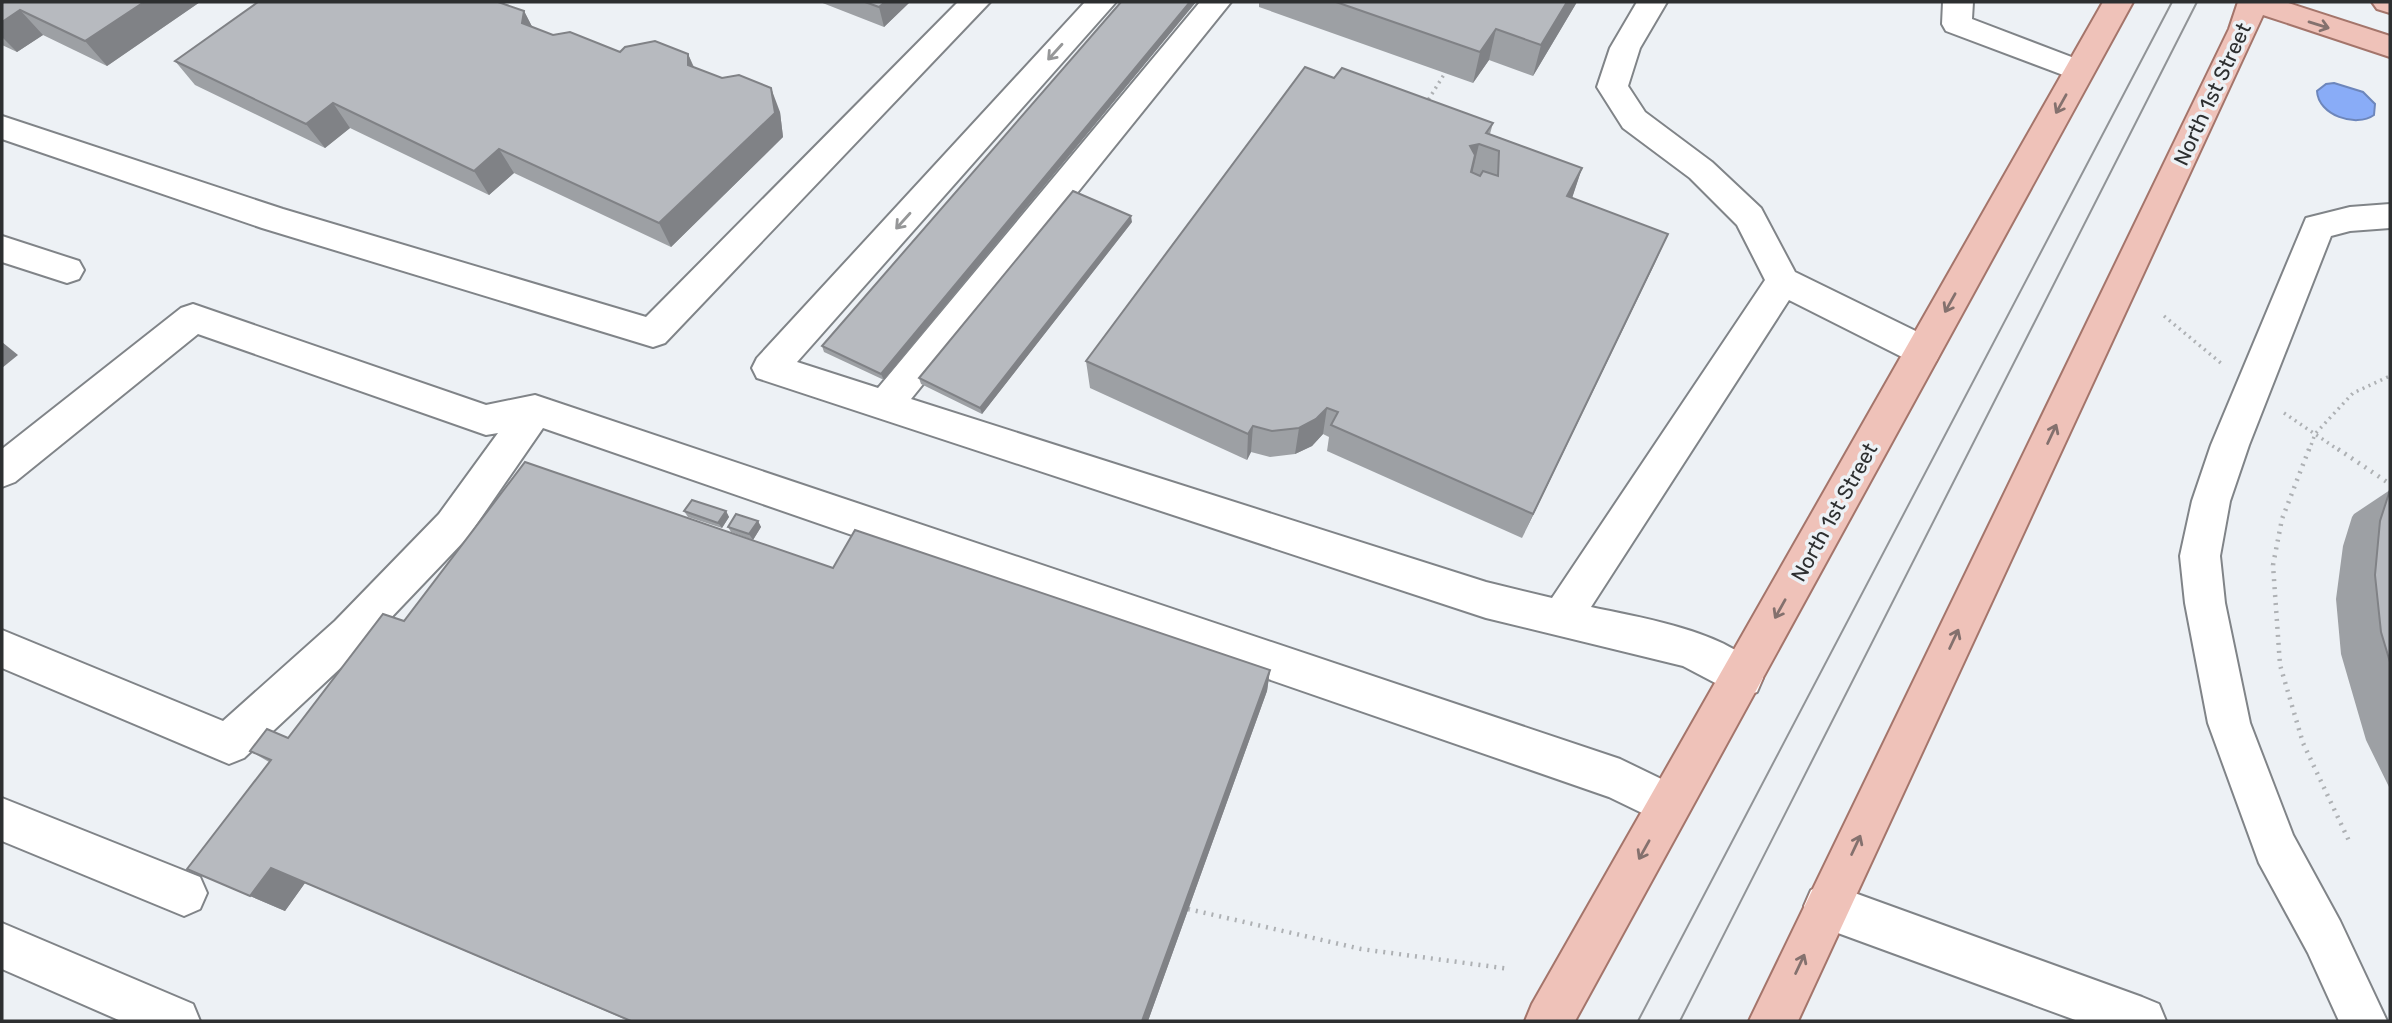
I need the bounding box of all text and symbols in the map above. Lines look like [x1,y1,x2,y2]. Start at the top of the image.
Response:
street label: North 1st Street [2168,19,2256,169]
one-way arrow [2308,19,2330,32]
one-way arrow [1047,43,1064,60]
one-way arrow [2054,93,2067,114]
one-way arrow [894,212,911,229]
one-way arrow [1943,292,1957,312]
one-way arrow [2046,424,2059,445]
street label: North 1st Street [1786,438,1882,586]
one-way arrow [1773,598,1786,619]
one-way arrow [1948,629,1961,650]
one-way arrow [1850,835,1863,856]
one-way arrow [1637,839,1651,859]
one-way arrow [1794,954,1807,975]

